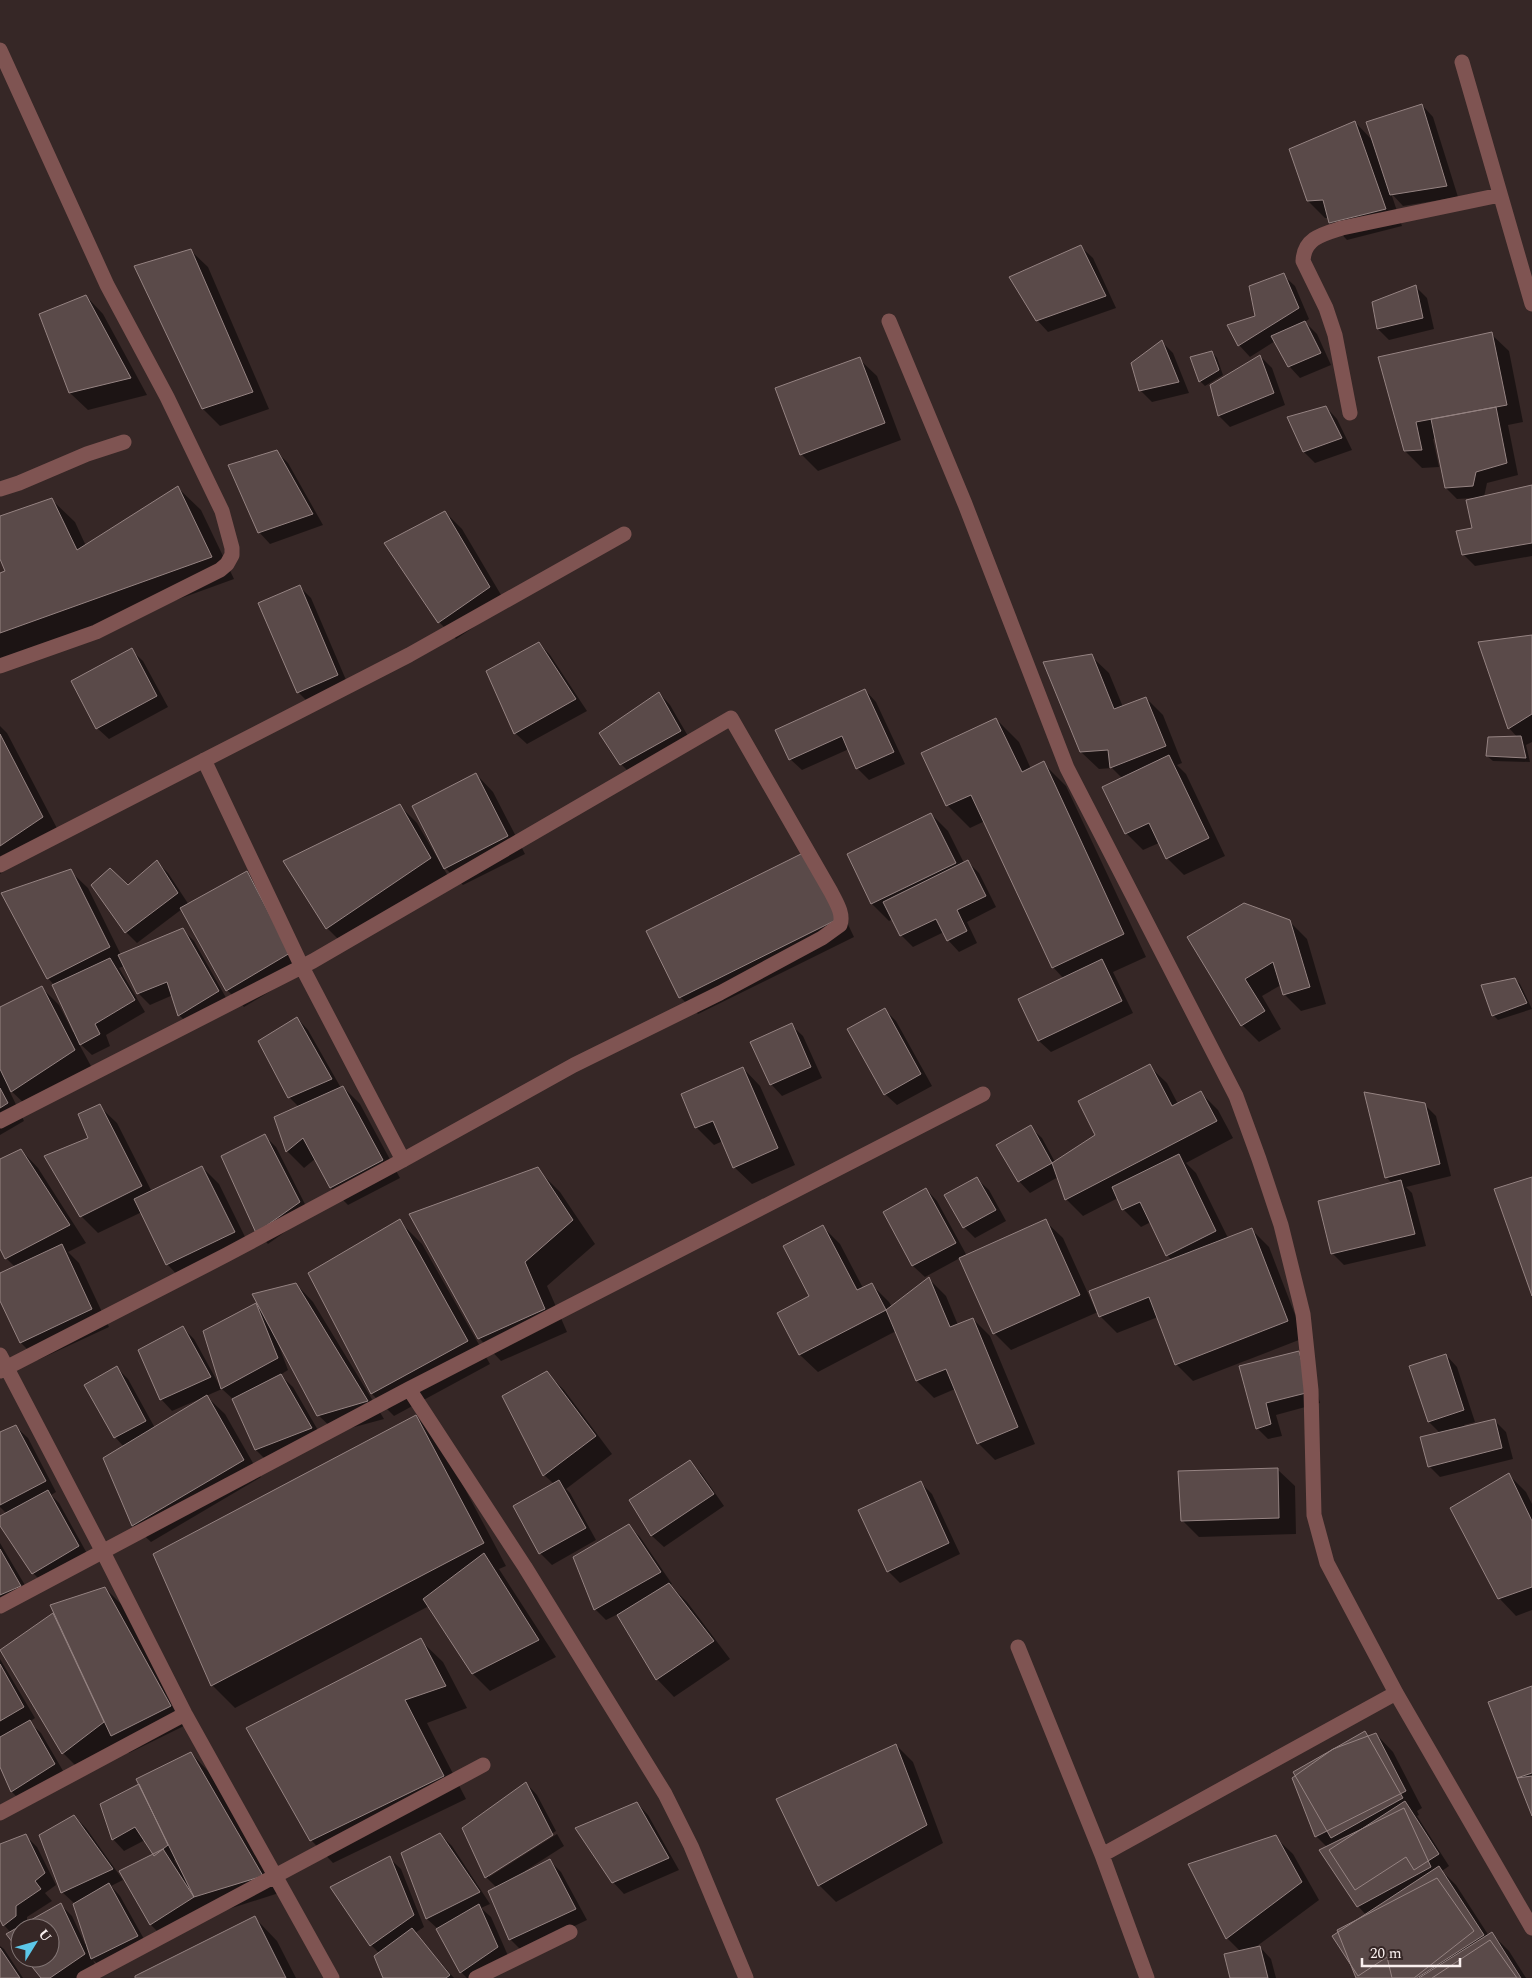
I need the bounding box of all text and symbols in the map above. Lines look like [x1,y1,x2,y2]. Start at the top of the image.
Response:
north arrow [10,1918,60,1968]
text: U [33,1924,57,1947]
scale bar [1362,1936,1460,1968]
text: 20 m [1370,1942,1402,1965]

